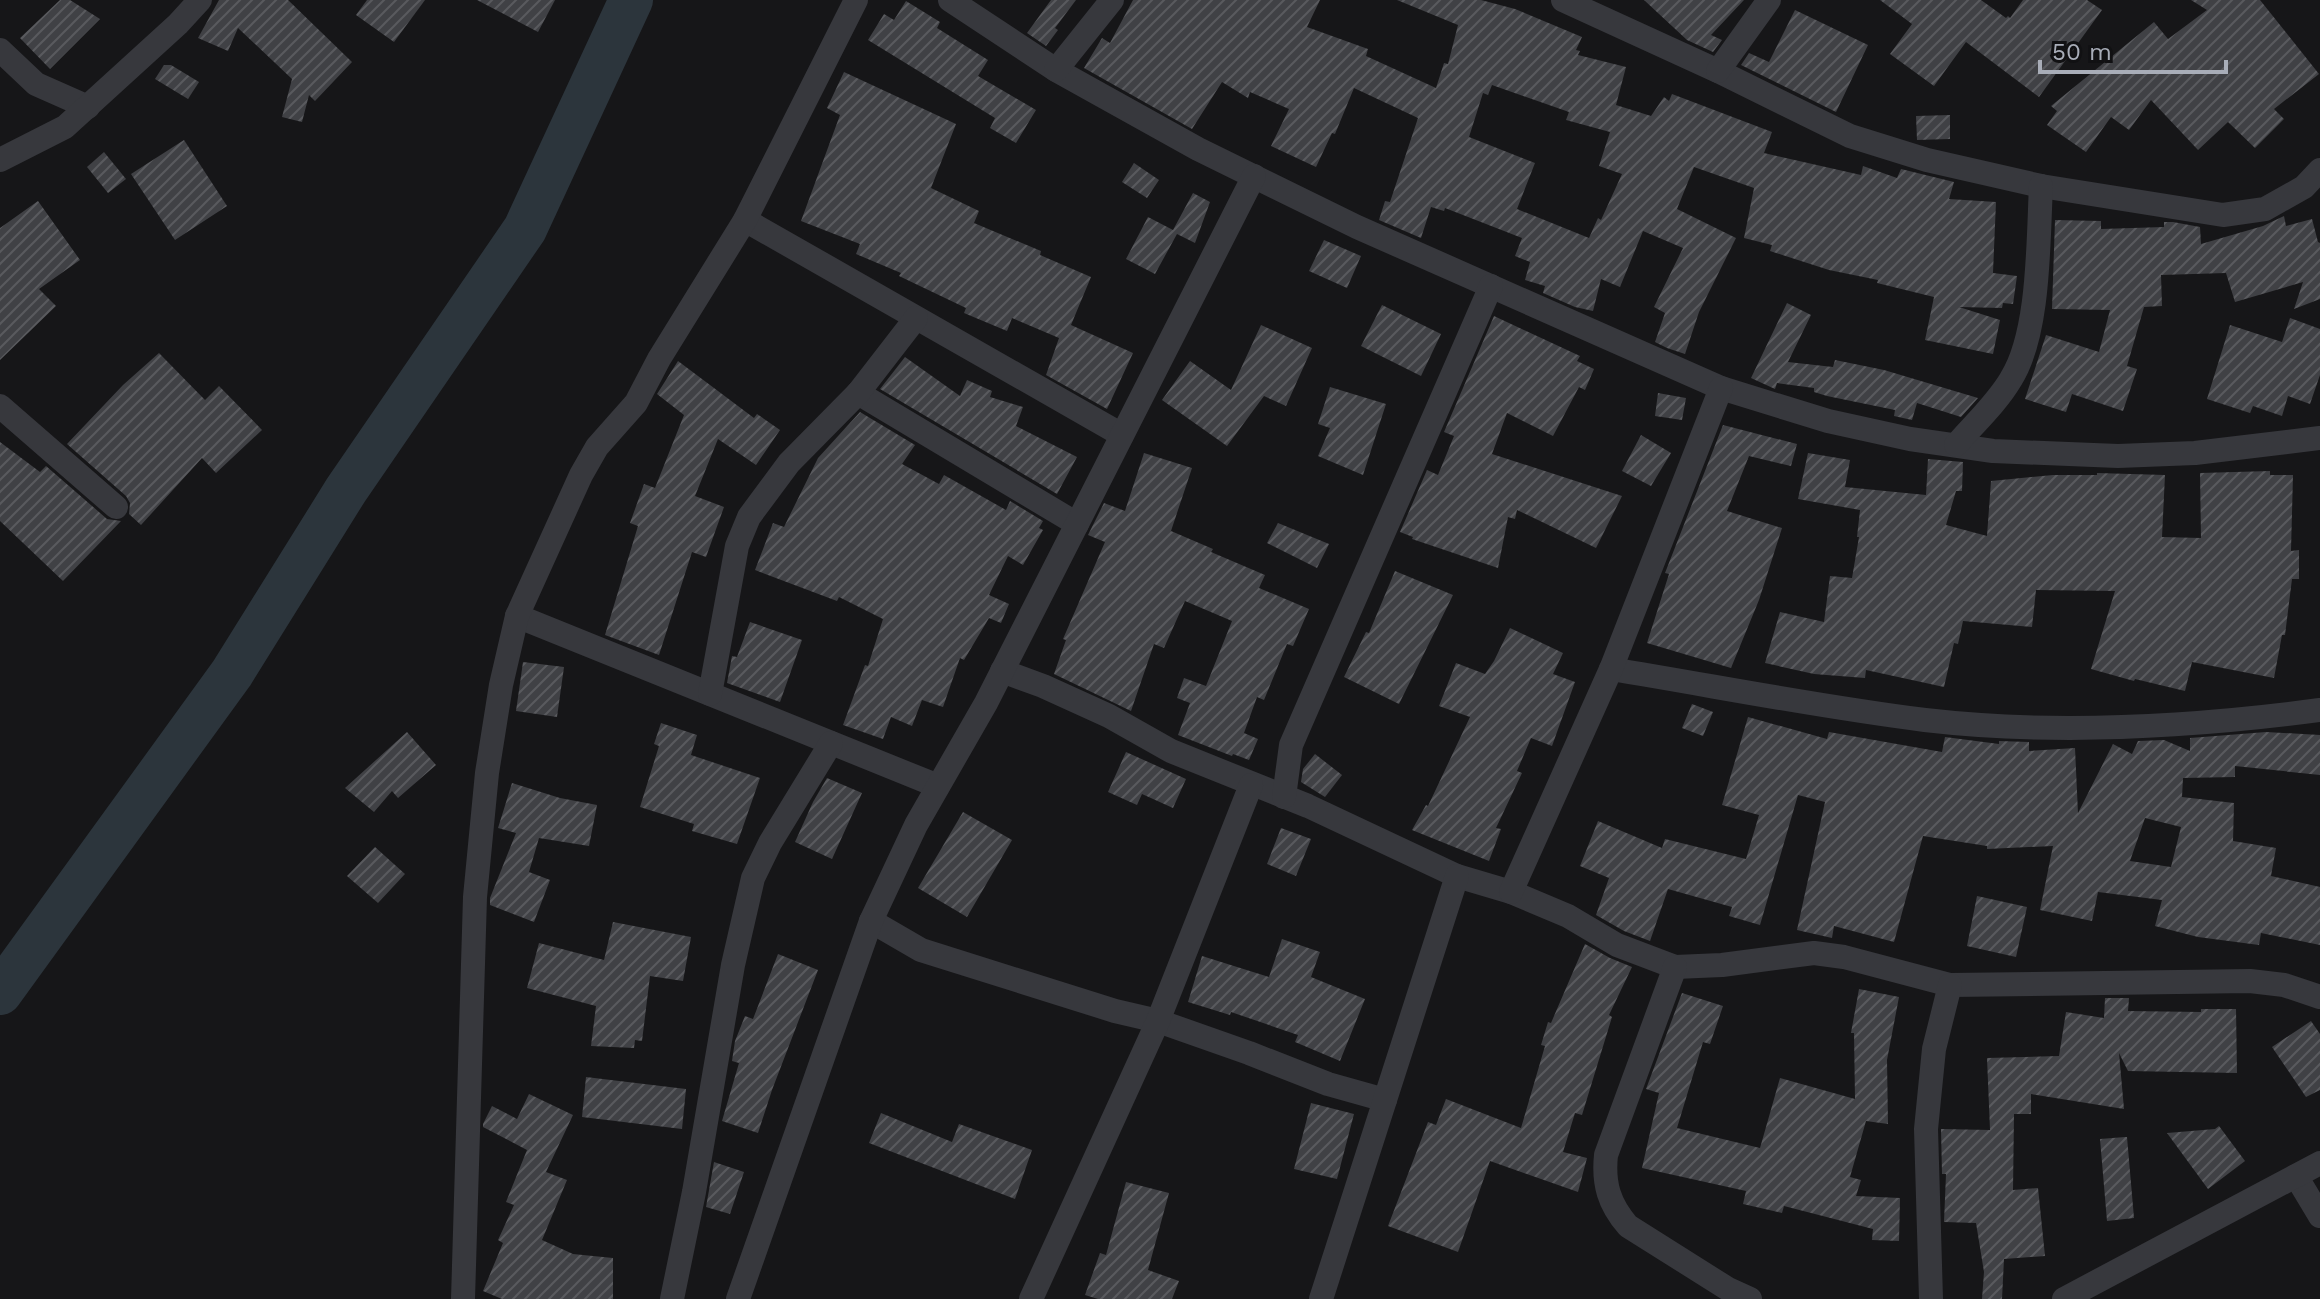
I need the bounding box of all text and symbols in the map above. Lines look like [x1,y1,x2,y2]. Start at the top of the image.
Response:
scale bar [2040,24,2226,74]
text: 50 m [2052,38,2112,66]

